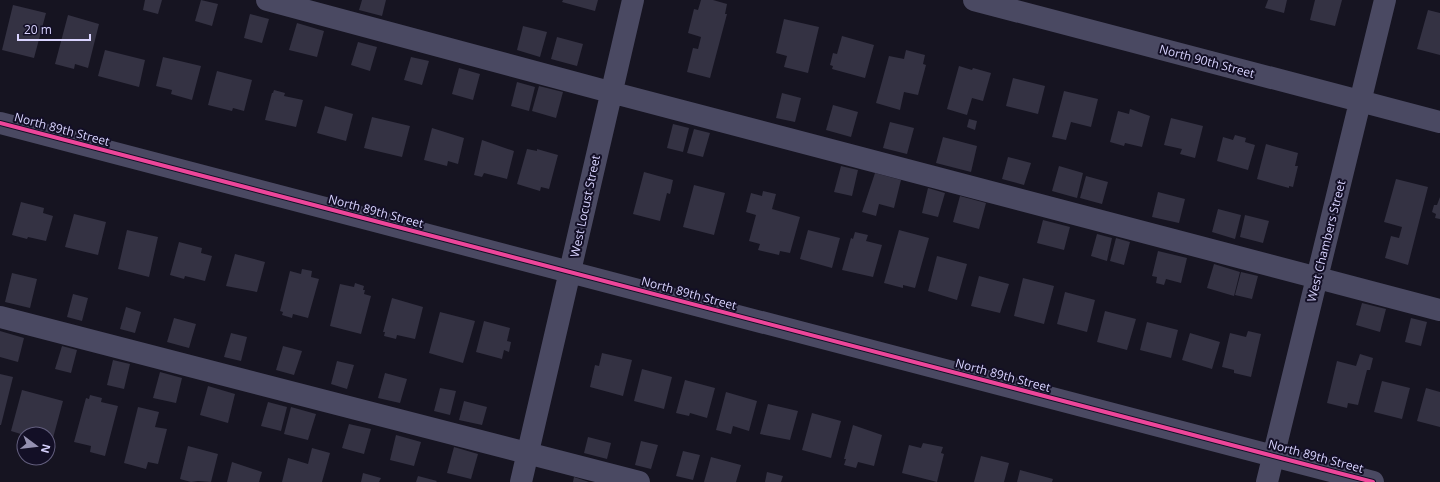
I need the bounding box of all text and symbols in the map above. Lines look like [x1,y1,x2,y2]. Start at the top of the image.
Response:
scale bar [18,16,90,42]
text: 20 m [24,21,52,38]
street label: North 90th Street [1158,40,1256,82]
street label: North 89th Street [13,108,111,150]
street label: West Locust Street [566,153,604,259]
street label: West Chambers Street [1303,178,1349,304]
street label: North 89th Street [327,190,425,232]
street label: North 89th Street [640,272,738,314]
street label: North 89th Street [954,354,1052,396]
north arrow [16,426,56,466]
street label: North 89th Street [1267,435,1365,477]
text: N [38,442,55,455]

